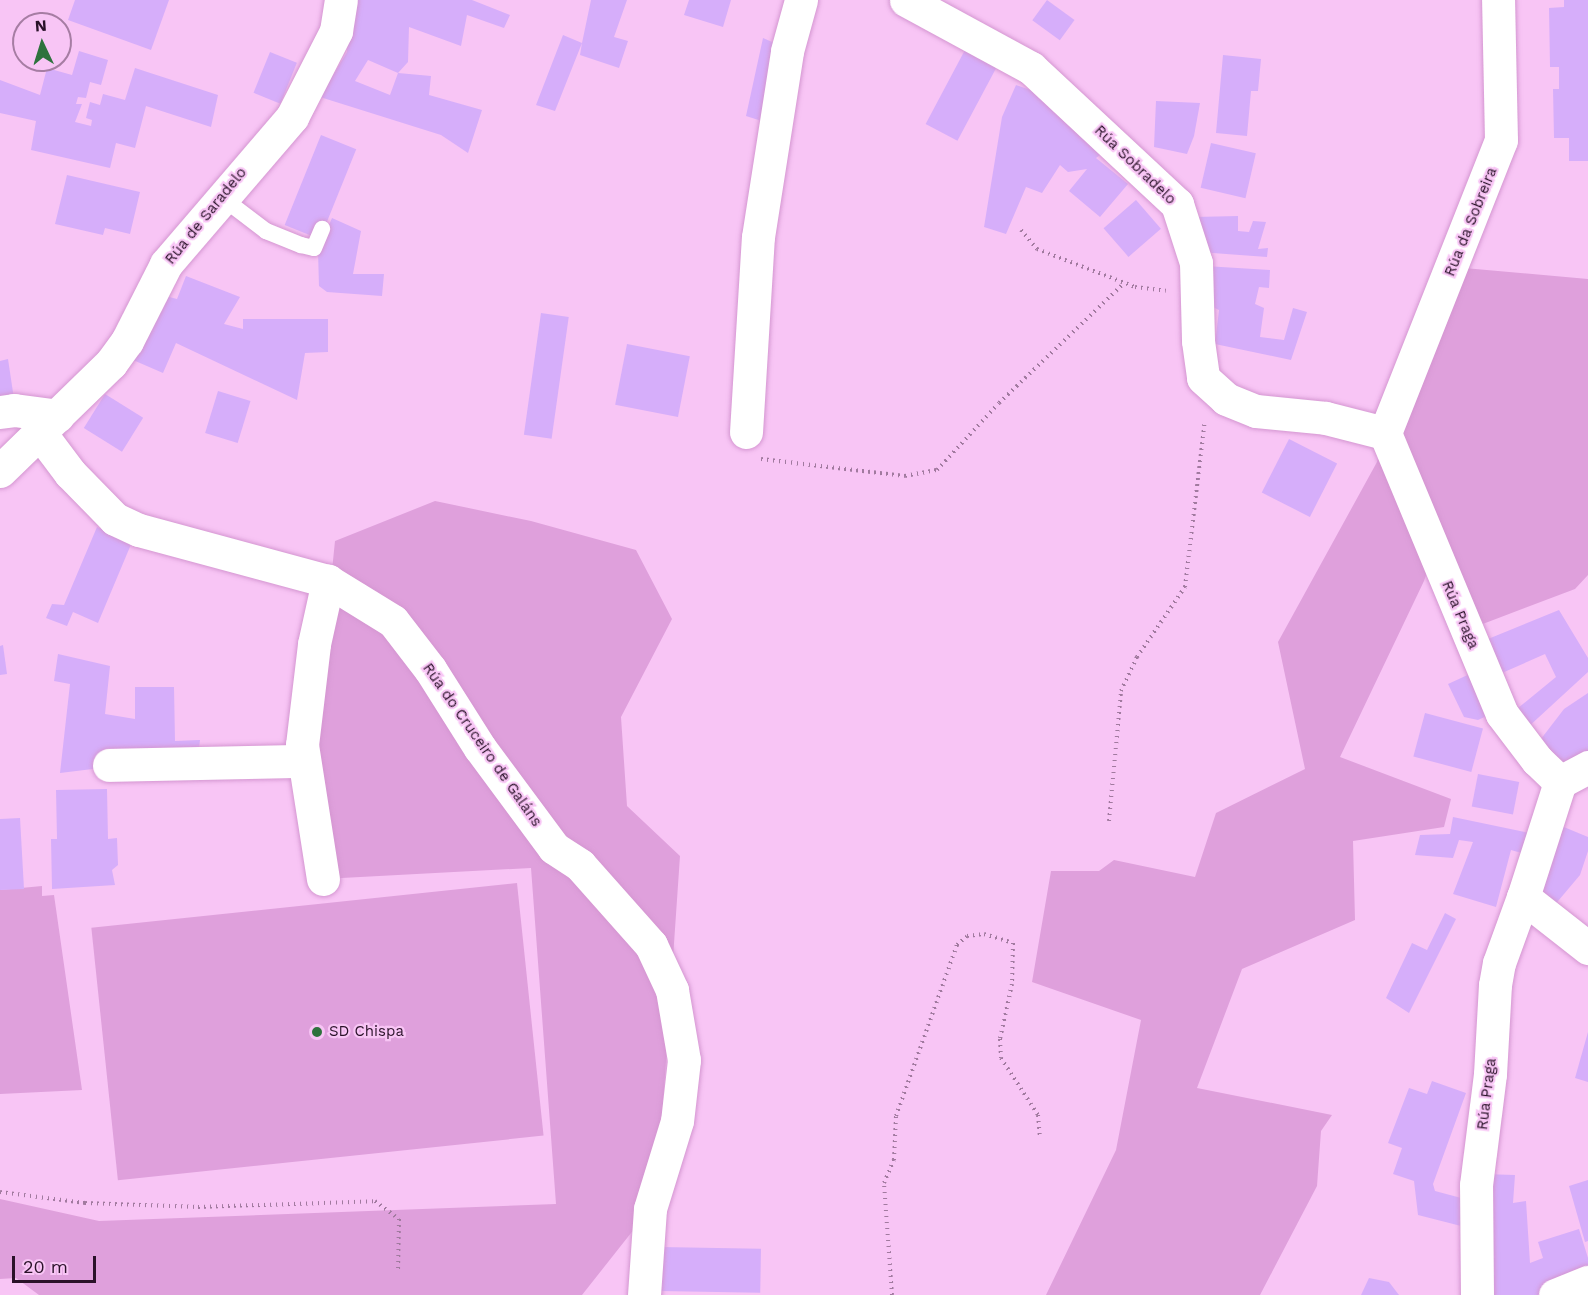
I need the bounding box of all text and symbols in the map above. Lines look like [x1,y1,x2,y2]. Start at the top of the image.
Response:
north arrow [12,12,72,72]
text: N [34,16,47,35]
street label: Rúa Sobradelo [1090,121,1180,209]
street label: Rúa de Saradelo [161,164,251,268]
street label: Rúa da Sobreira [1441,165,1501,279]
street label: Rúa Praga [1438,578,1482,652]
street label: Rúa do Cruceiro de Galáns [419,660,545,830]
place label: SD Chispa [329,1023,404,1041]
marker: SD Chispa [310,1025,324,1039]
street label: Rúa Praga [1474,1057,1500,1131]
scale bar [15,1244,99,1282]
text: 20 m [23,1256,68,1277]

